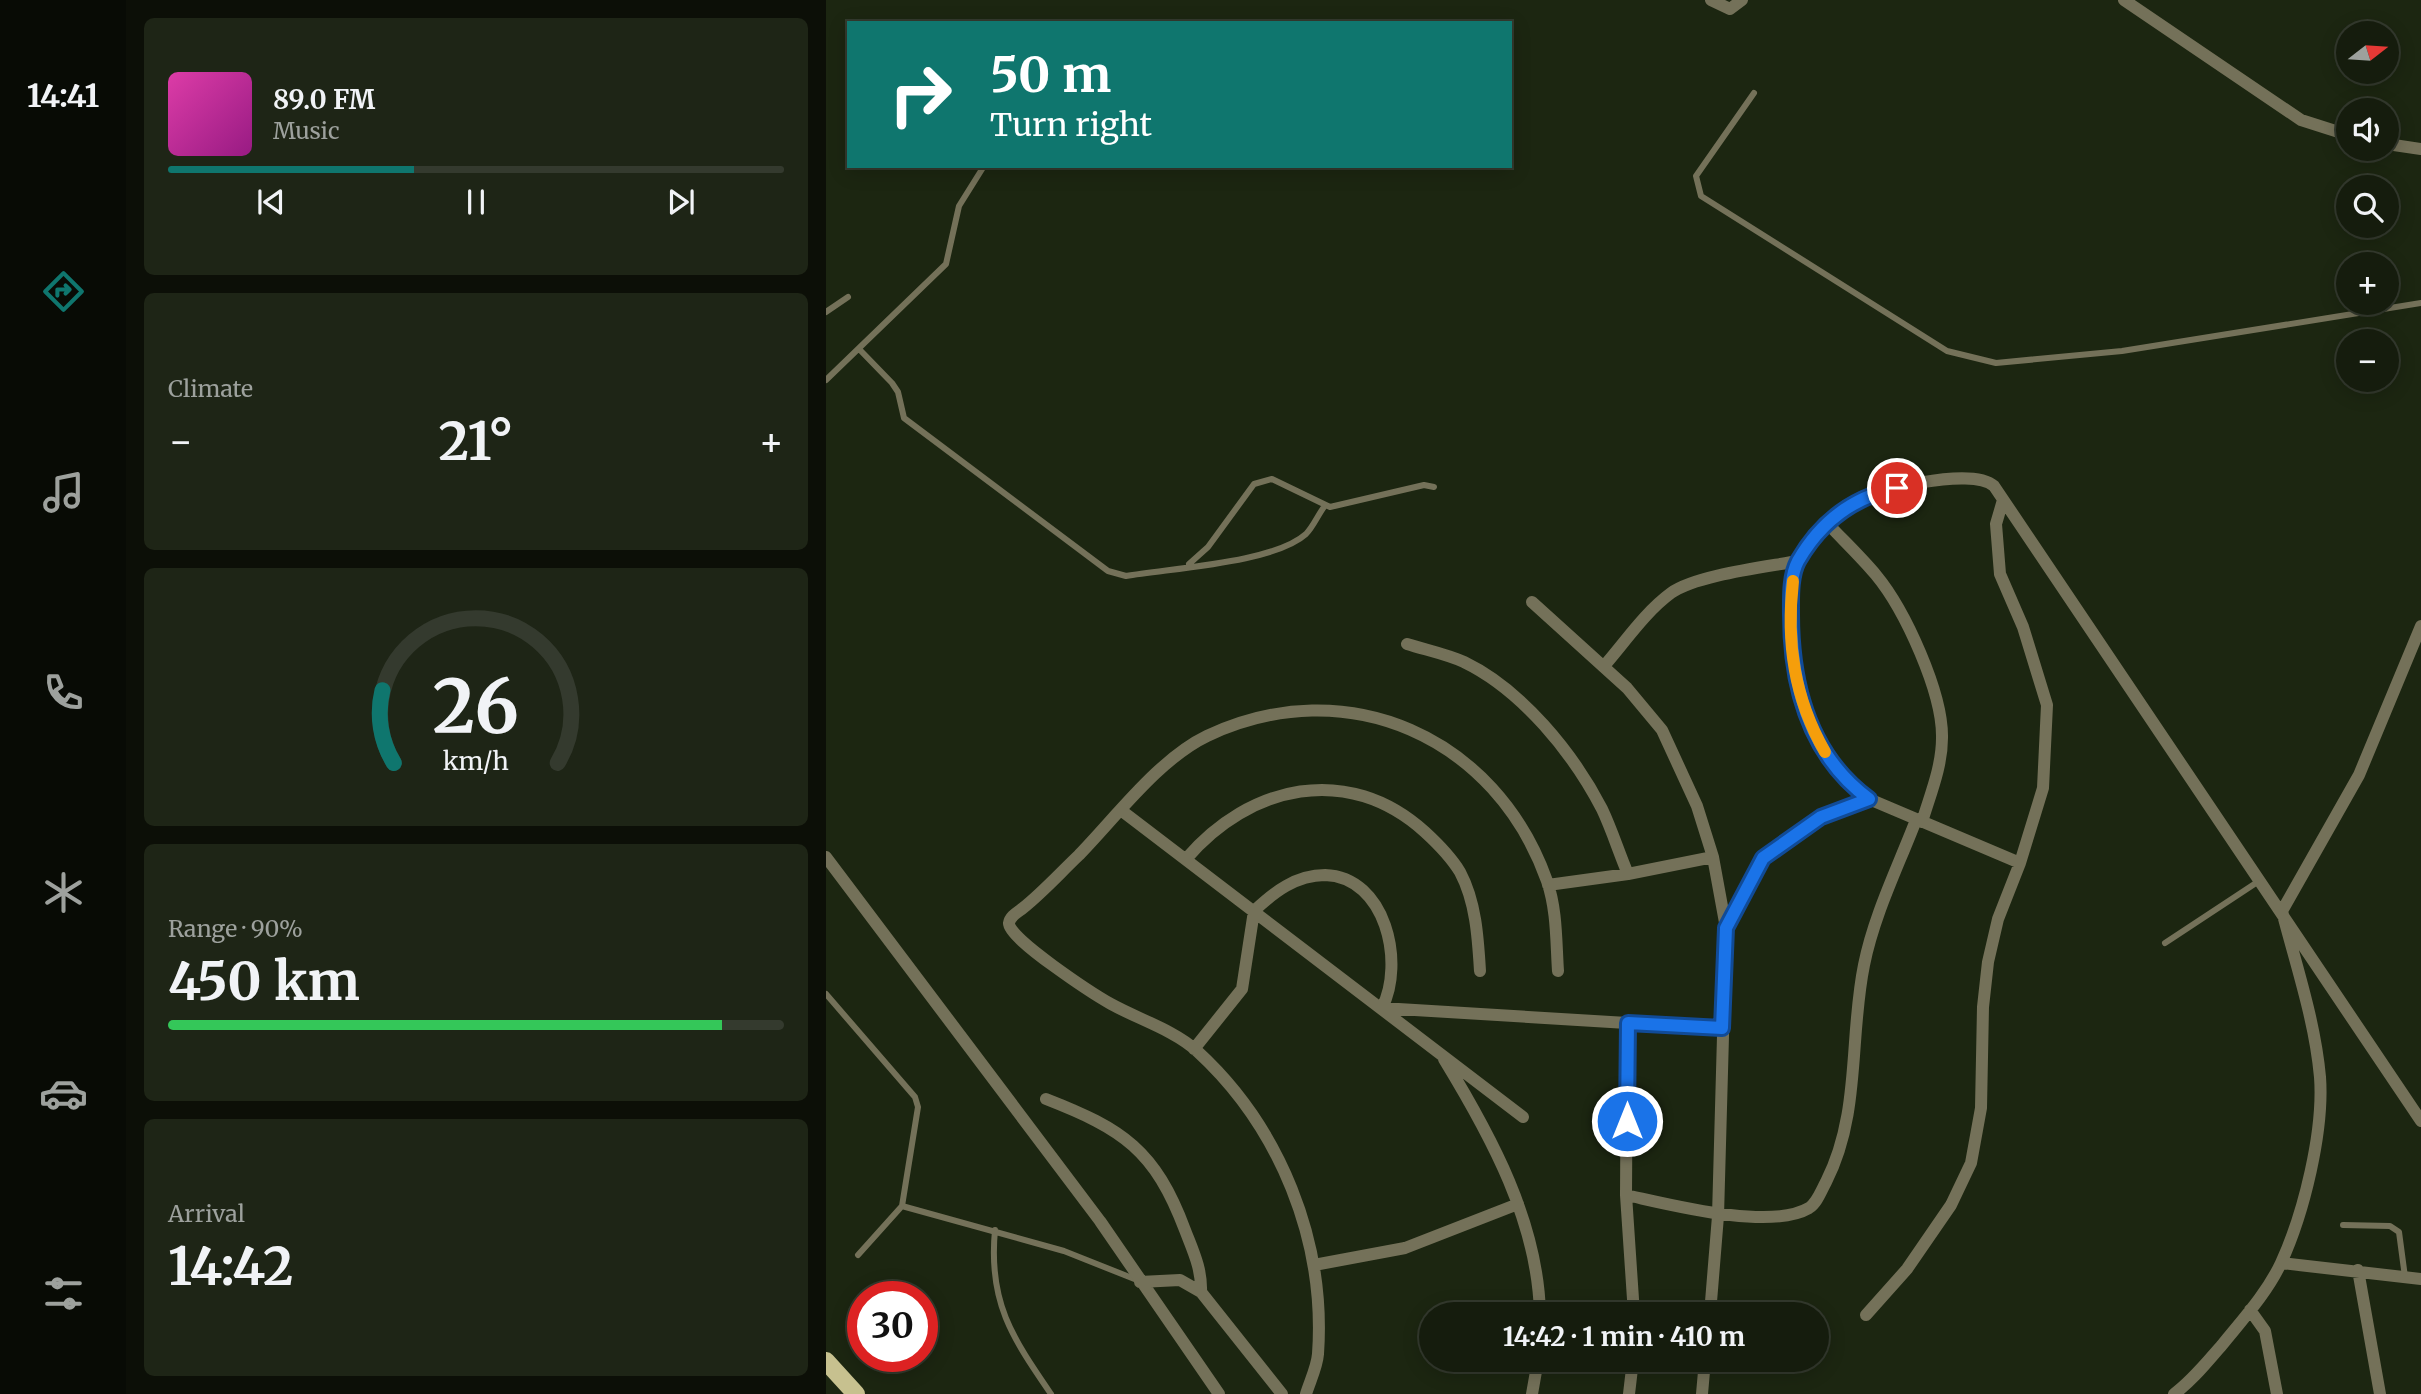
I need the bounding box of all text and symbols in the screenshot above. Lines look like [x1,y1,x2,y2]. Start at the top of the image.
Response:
north arrow [2336,21,2399,84]
map controls [2336,21,2399,392]
text: 50 m [990,44,1111,105]
icon: right [875,49,966,140]
text: 14:41 [27,76,99,116]
text: 89.0 FM [273,83,375,116]
button: sound [2336,98,2399,161]
text: Turn right [990,105,1152,145]
text: Music [273,116,340,145]
button: search [2336,175,2399,238]
icon: previous [252,183,290,221]
icon: pause [457,183,495,221]
icon: next [662,183,700,221]
button: + [2336,252,2399,315]
icon: directions [39,267,88,316]
button: − [2336,329,2399,392]
text: Climate [168,374,253,403]
text: 21° [438,409,514,474]
text: − [168,418,193,465]
text: + [759,418,784,465]
pin [1867,458,1927,518]
icon: music [39,468,88,517]
icon: arrive [1878,469,1916,507]
text: 26 [433,661,519,753]
icon: phone [39,668,88,717]
text: km/h [443,745,509,777]
icon: climate [39,868,88,917]
text: Range · 90% [168,914,303,943]
text: 450 km [168,949,360,1014]
icon: car [39,1069,88,1118]
position arrow [1590,1084,1664,1158]
text: Arrival [168,1199,245,1228]
text: 14:42 [168,1234,294,1299]
icon: filters [39,1269,88,1318]
speed limit sign: 30 [847,1281,938,1372]
text: 14:42 · 1 min · 410 m [1503,1320,1745,1353]

